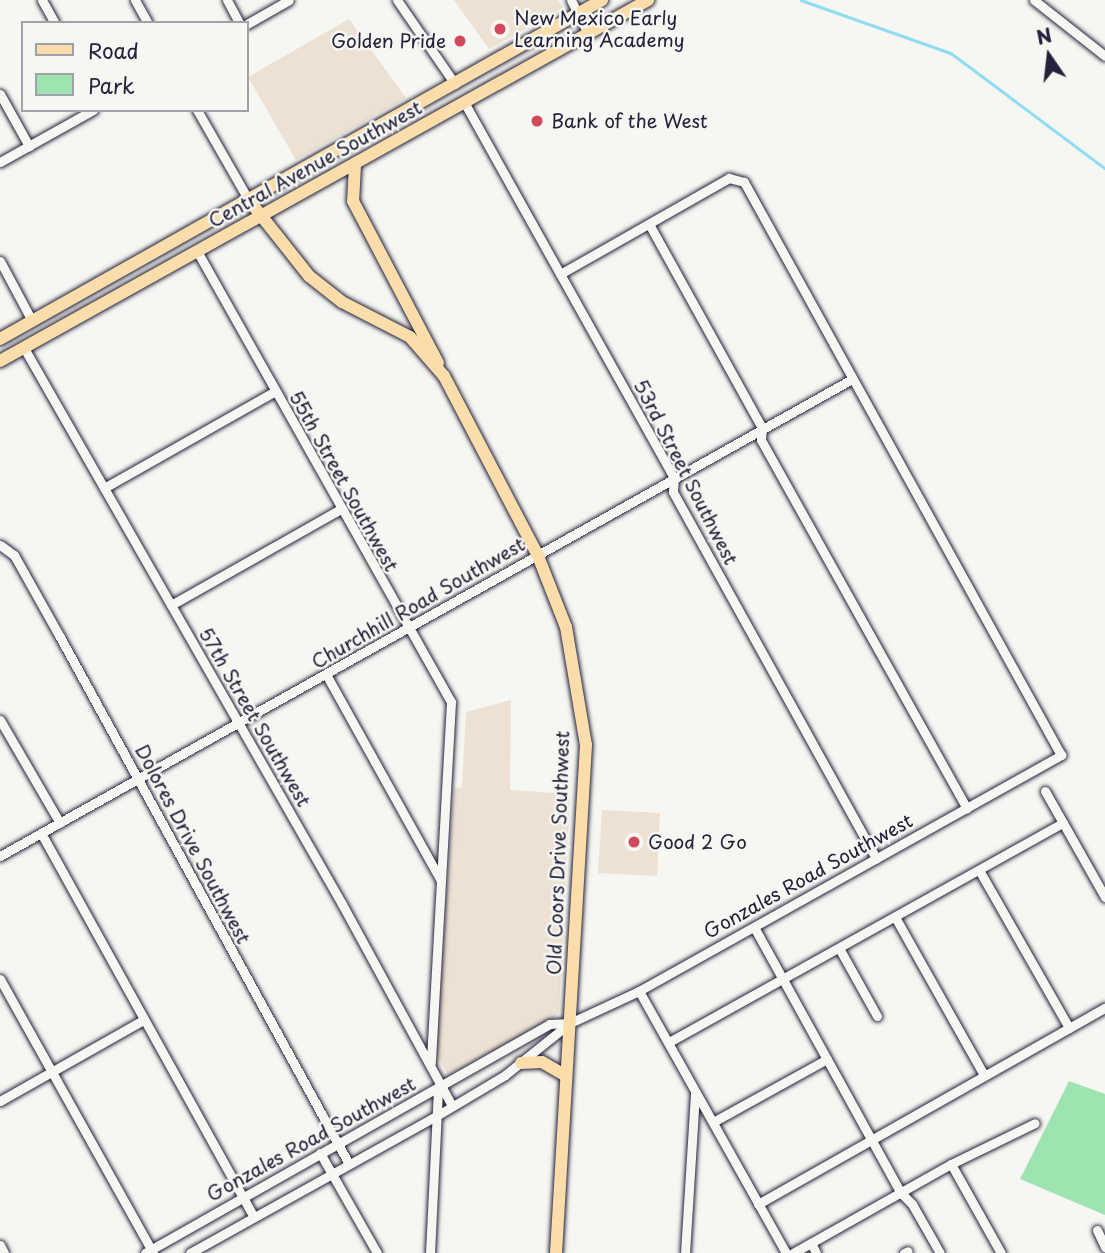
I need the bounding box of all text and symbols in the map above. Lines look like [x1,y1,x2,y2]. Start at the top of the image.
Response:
place label: New Mexico Early Learning Academy [514,7,684,51]
text: N [1033,20,1055,51]
legend [21,21,248,112]
marker: New Mexico Early Learning Academy [492,21,508,37]
north arrow [1014,21,1084,91]
place label: Golden Pride [330,30,446,52]
marker: Golden Pride [452,33,468,49]
text: Road [88,34,139,66]
text: Park [88,69,135,101]
street label: Central Avenue Southwest [204,96,426,232]
place label: Bank of the West [551,110,708,132]
marker: Bank of the West [529,113,545,129]
street label: 53rd Street Southwest [629,374,743,570]
street label: 55th Street Southwest [284,385,404,577]
street label: Churchhill Road Southwest [307,532,529,674]
street label: 57th Street Southwest [194,623,316,811]
street label: Old Coors Drive Southwest [542,730,574,976]
street label: Dolores Drive Southwest [131,740,255,948]
street label: Gonzales Road Southwest [699,808,917,944]
place label: Good 2 Go [648,831,748,853]
marker: Good 2 Go [626,834,642,850]
street label: Gonzales Road Southwest [202,1071,420,1207]

